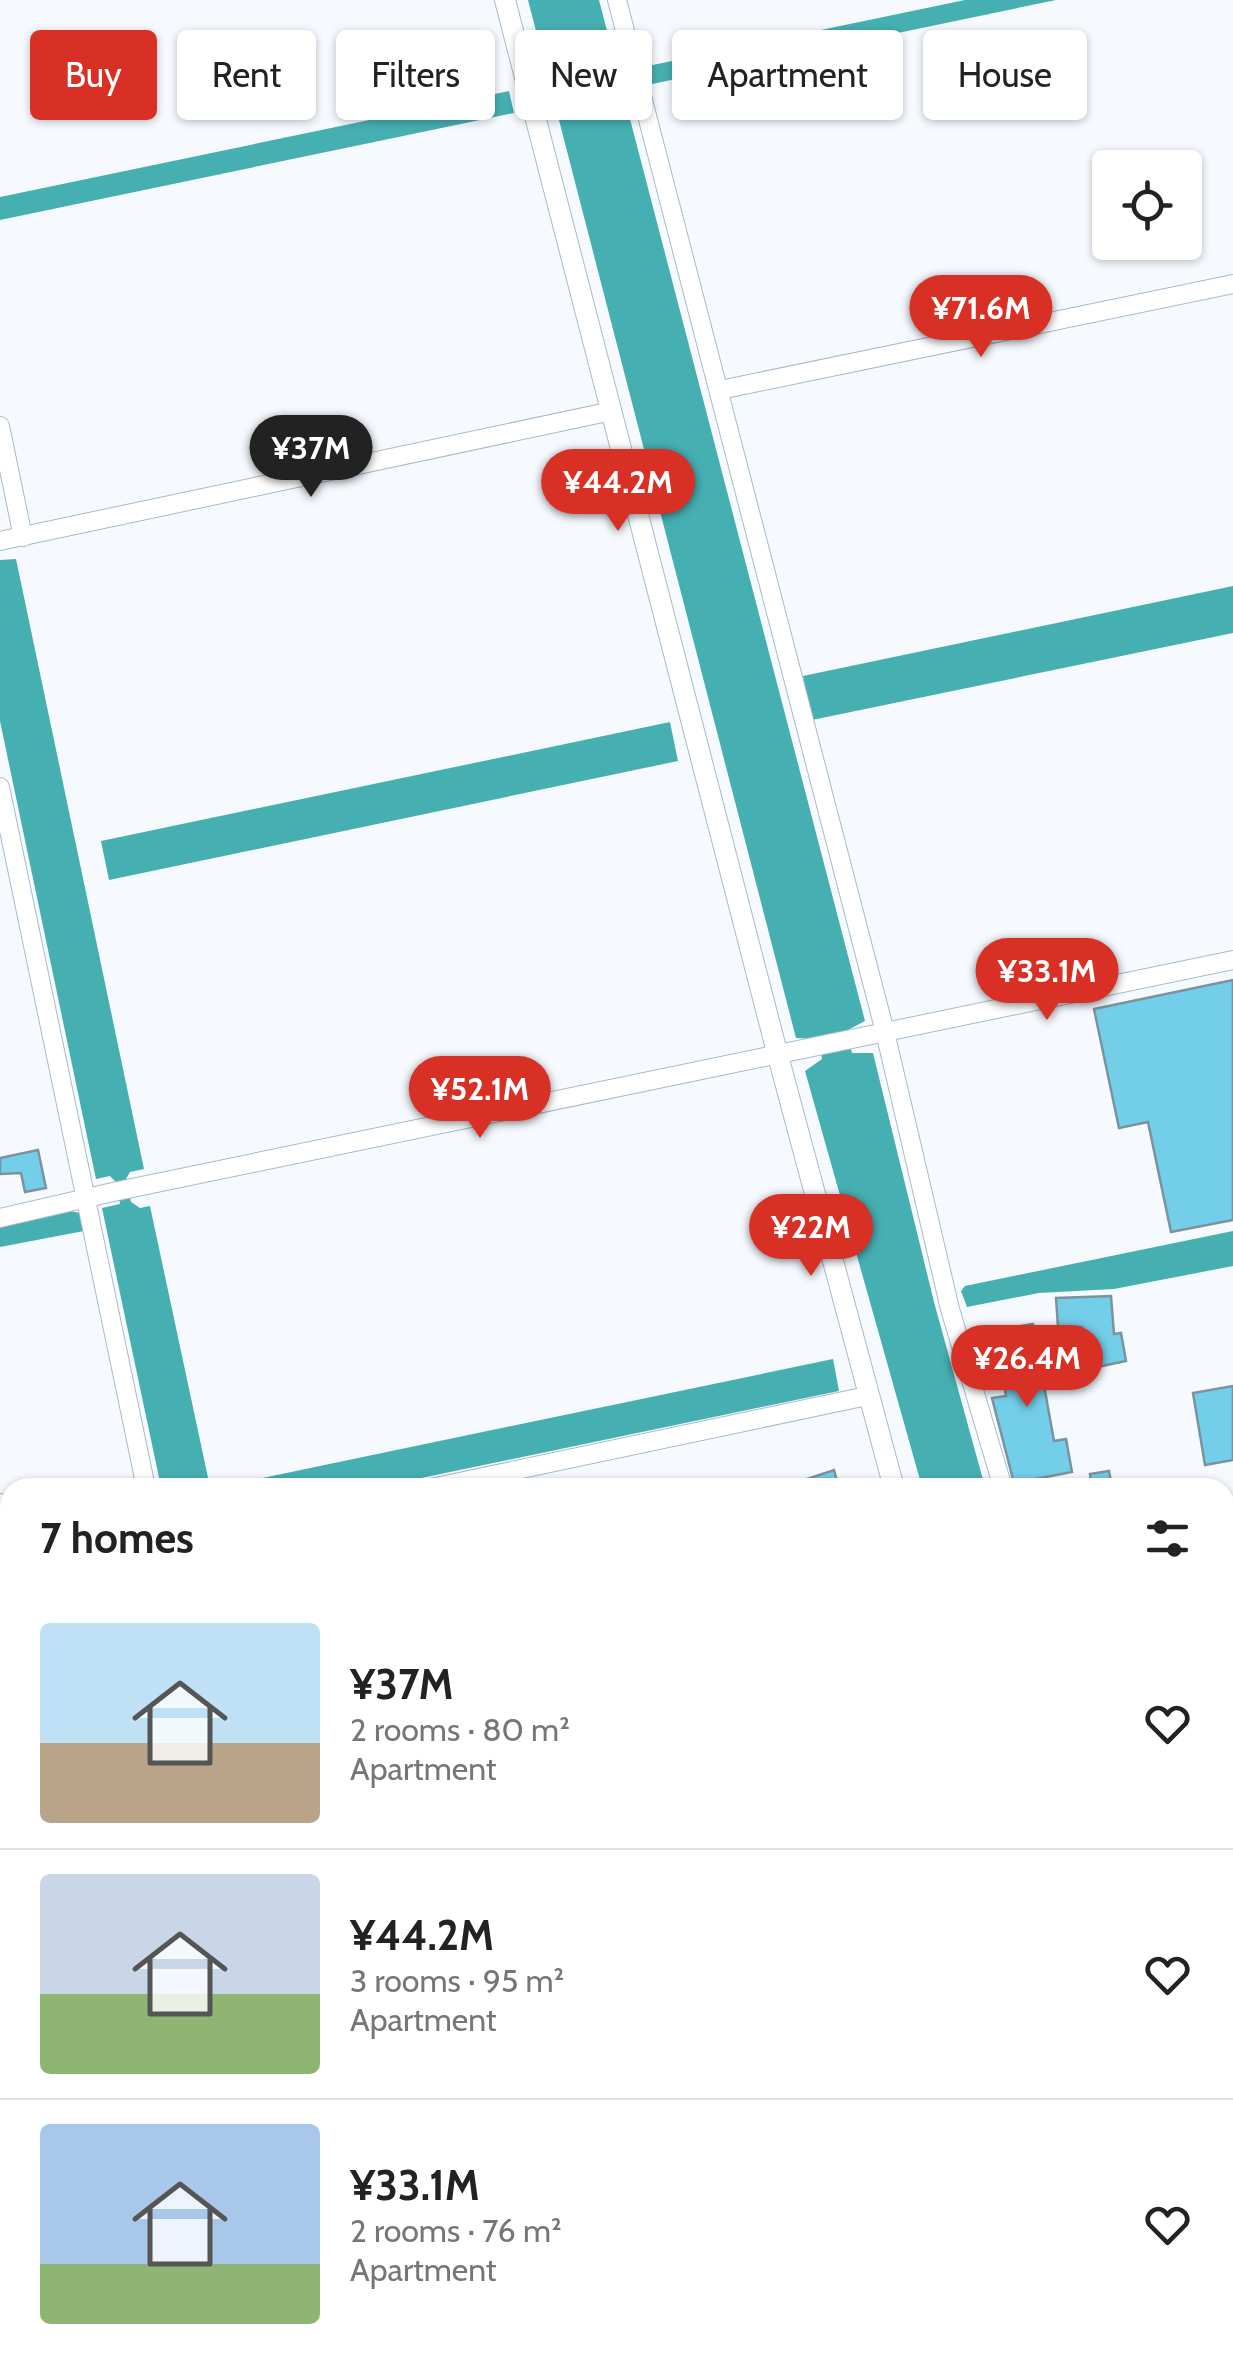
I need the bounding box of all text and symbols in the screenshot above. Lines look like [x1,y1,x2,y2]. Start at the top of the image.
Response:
chip: Buy [30,30,157,120]
chip: Rent [177,30,316,120]
chip: Filters [336,30,495,120]
chip: New [515,30,652,120]
chip: Apartment [672,30,903,120]
chip: House [923,30,1087,120]
map controls [1092,150,1202,260]
button: locate [1092,150,1202,260]
pin: ¥71.6M [900,275,1062,360]
text: ¥71.6M [931,288,1031,327]
pin: ¥37M [252,415,370,500]
text: ¥37M [272,428,350,467]
pin: ¥44.2M [537,449,699,534]
text: ¥44.2M [563,462,673,501]
pin: ¥33.1M [966,938,1128,1023]
text: ¥33.1M [998,951,1096,990]
pin: ¥52.1M [399,1056,561,1141]
text: ¥52.1M [431,1069,529,1108]
pin: ¥22M [752,1194,870,1279]
text: ¥22M [771,1207,851,1246]
pin: ¥26.4M [946,1325,1108,1410]
text: ¥26.4M [973,1338,1081,1377]
icon: filters [1140,1511,1195,1566]
text: 7 homes [40,1512,194,1564]
text: ¥37M [350,1658,454,1710]
icon: home [120,1663,240,1783]
icon: heart [1140,1696,1195,1751]
text: 2 rooms · 80 m² [350,1710,570,1749]
text: Apartment [350,1749,497,1788]
text: ¥44.2M [350,1909,494,1961]
icon: home [120,1914,240,2034]
icon: heart [1140,1947,1195,2002]
text: 3 rooms · 95 m² [350,1961,564,2000]
text: Apartment [350,2000,497,2039]
text: ¥33.1M [350,2159,480,2211]
icon: home [120,2164,240,2284]
icon: heart [1140,2197,1195,2252]
text: 2 rooms · 76 m² [350,2211,562,2250]
text: Apartment [350,2250,497,2289]

